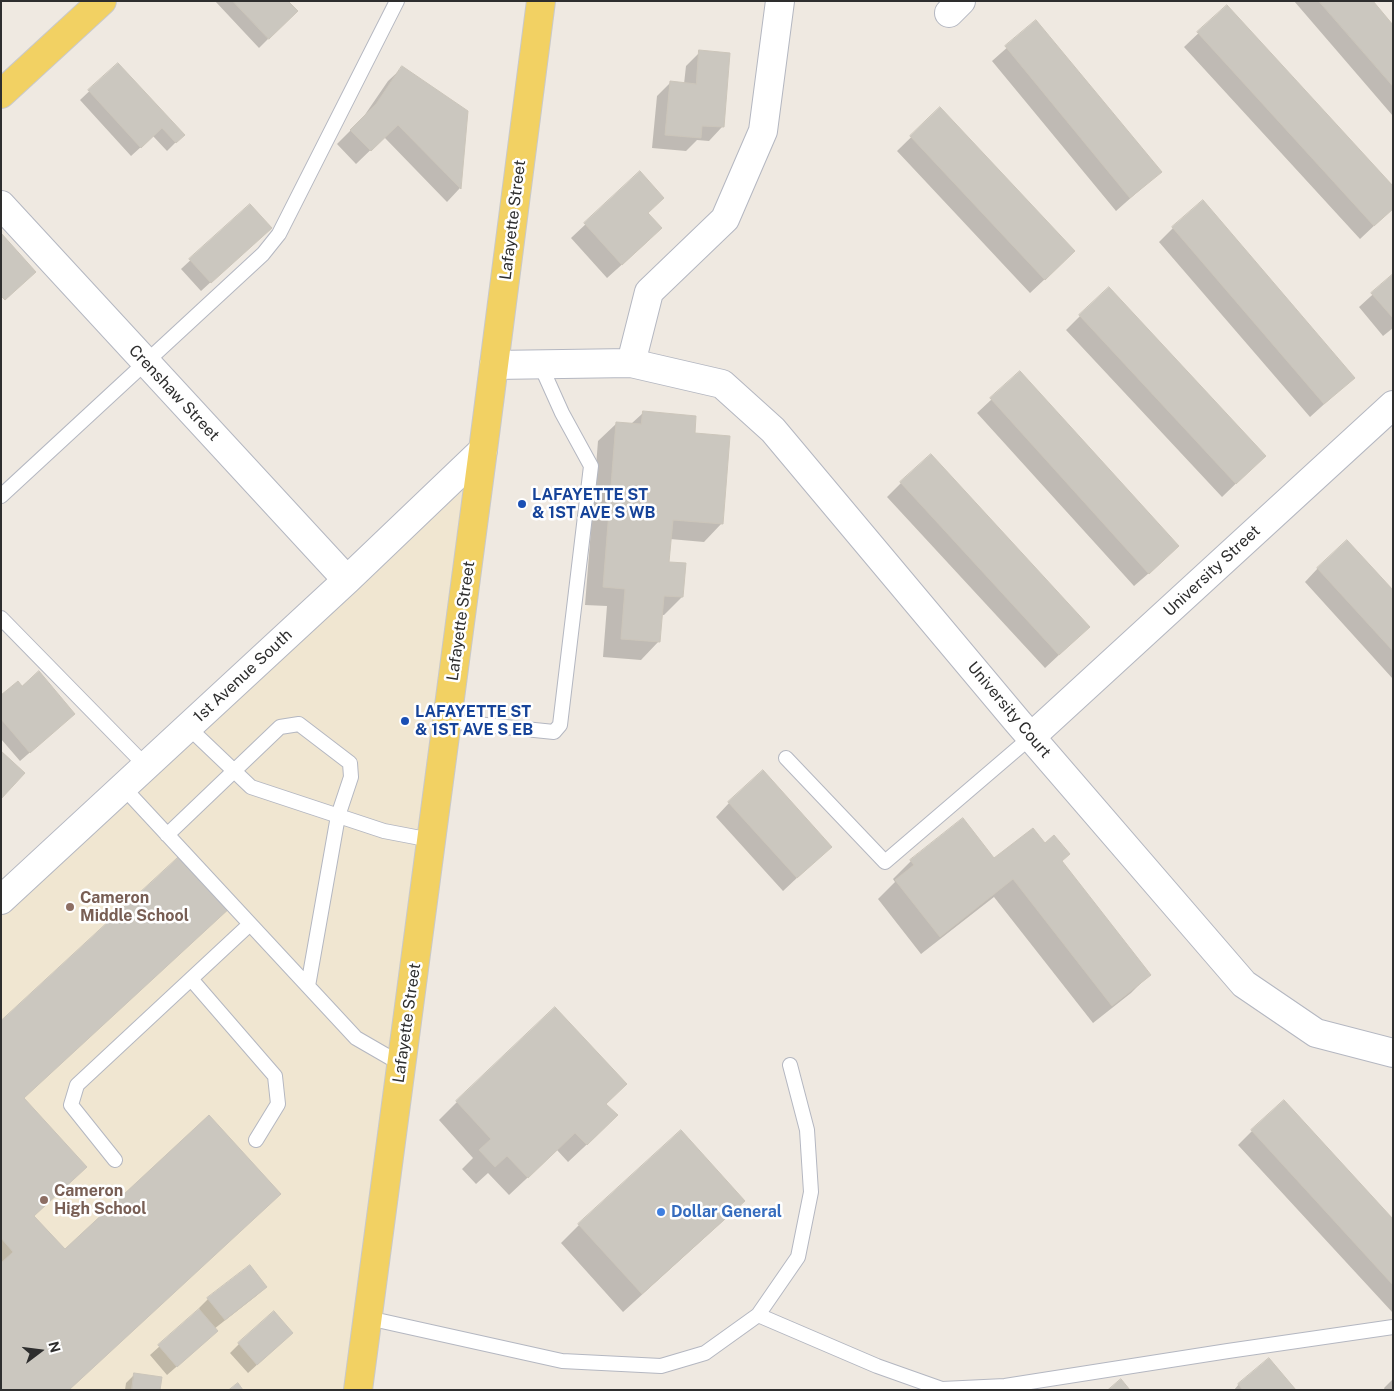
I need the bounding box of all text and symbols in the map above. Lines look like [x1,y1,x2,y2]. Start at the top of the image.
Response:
street label: Lafayette Street [496,159,530,281]
street label: Crenshaw Street [125,341,223,445]
place label: LAFAYETTE ST & 1ST AVE S WB [532,485,655,523]
marker: LAFAYETTE ST & 1ST AVE S WB [516,498,528,510]
street label: University Street [1160,521,1264,621]
street label: Lafayette Street [443,560,479,682]
street label: 1st Avenue South [190,625,296,727]
street label: University Court [963,658,1055,762]
place label: LAFAYETTE ST & 1ST AVE S EB [415,702,533,740]
marker: LAFAYETTE ST & 1ST AVE S EB [399,715,411,727]
place label: Cameron Middle School [80,888,189,926]
marker: Cameron Middle School [64,901,76,913]
street label: Lafayette Street [389,962,425,1084]
place label: Cameron High School [54,1181,147,1219]
marker: Cameron High School [38,1194,50,1206]
place label: Dollar General [671,1202,782,1222]
marker: Dollar General [655,1206,667,1218]
north arrow [15,1326,65,1376]
text: N [45,1340,64,1354]

